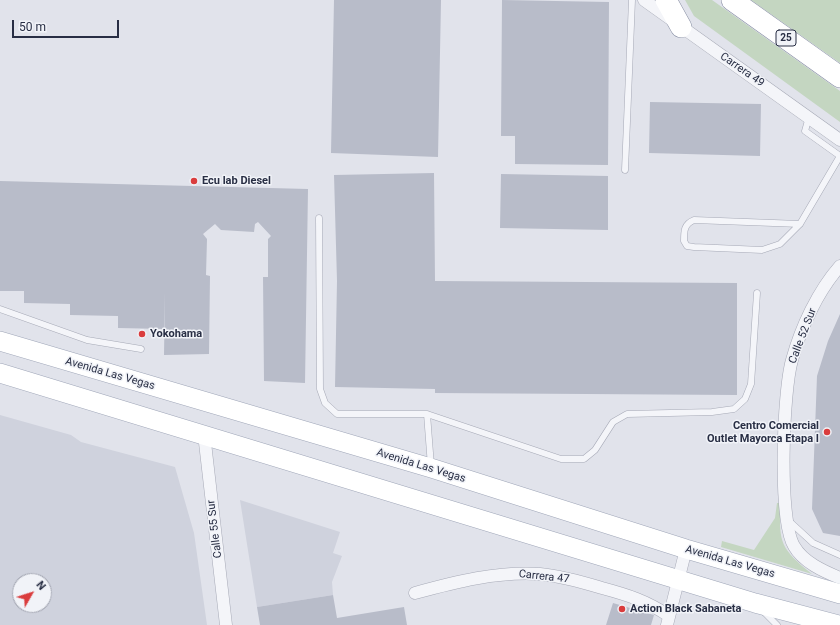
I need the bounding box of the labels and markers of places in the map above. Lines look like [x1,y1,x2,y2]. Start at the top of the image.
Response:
place label: Ecu lab Diesel [202,174,271,188]
marker: Ecu lab Diesel [189,176,199,186]
place label: Yokohama [150,327,202,341]
marker: Yokohama [137,329,147,339]
place label: Centro Comercial Outlet Mayorca Etapa I [707,419,819,445]
marker: Centro Comercial Outlet Mayorca Etapa I [822,427,832,437]
place label: Action Black Sabaneta [630,602,741,616]
marker: Action Black Sabaneta [617,604,627,614]

